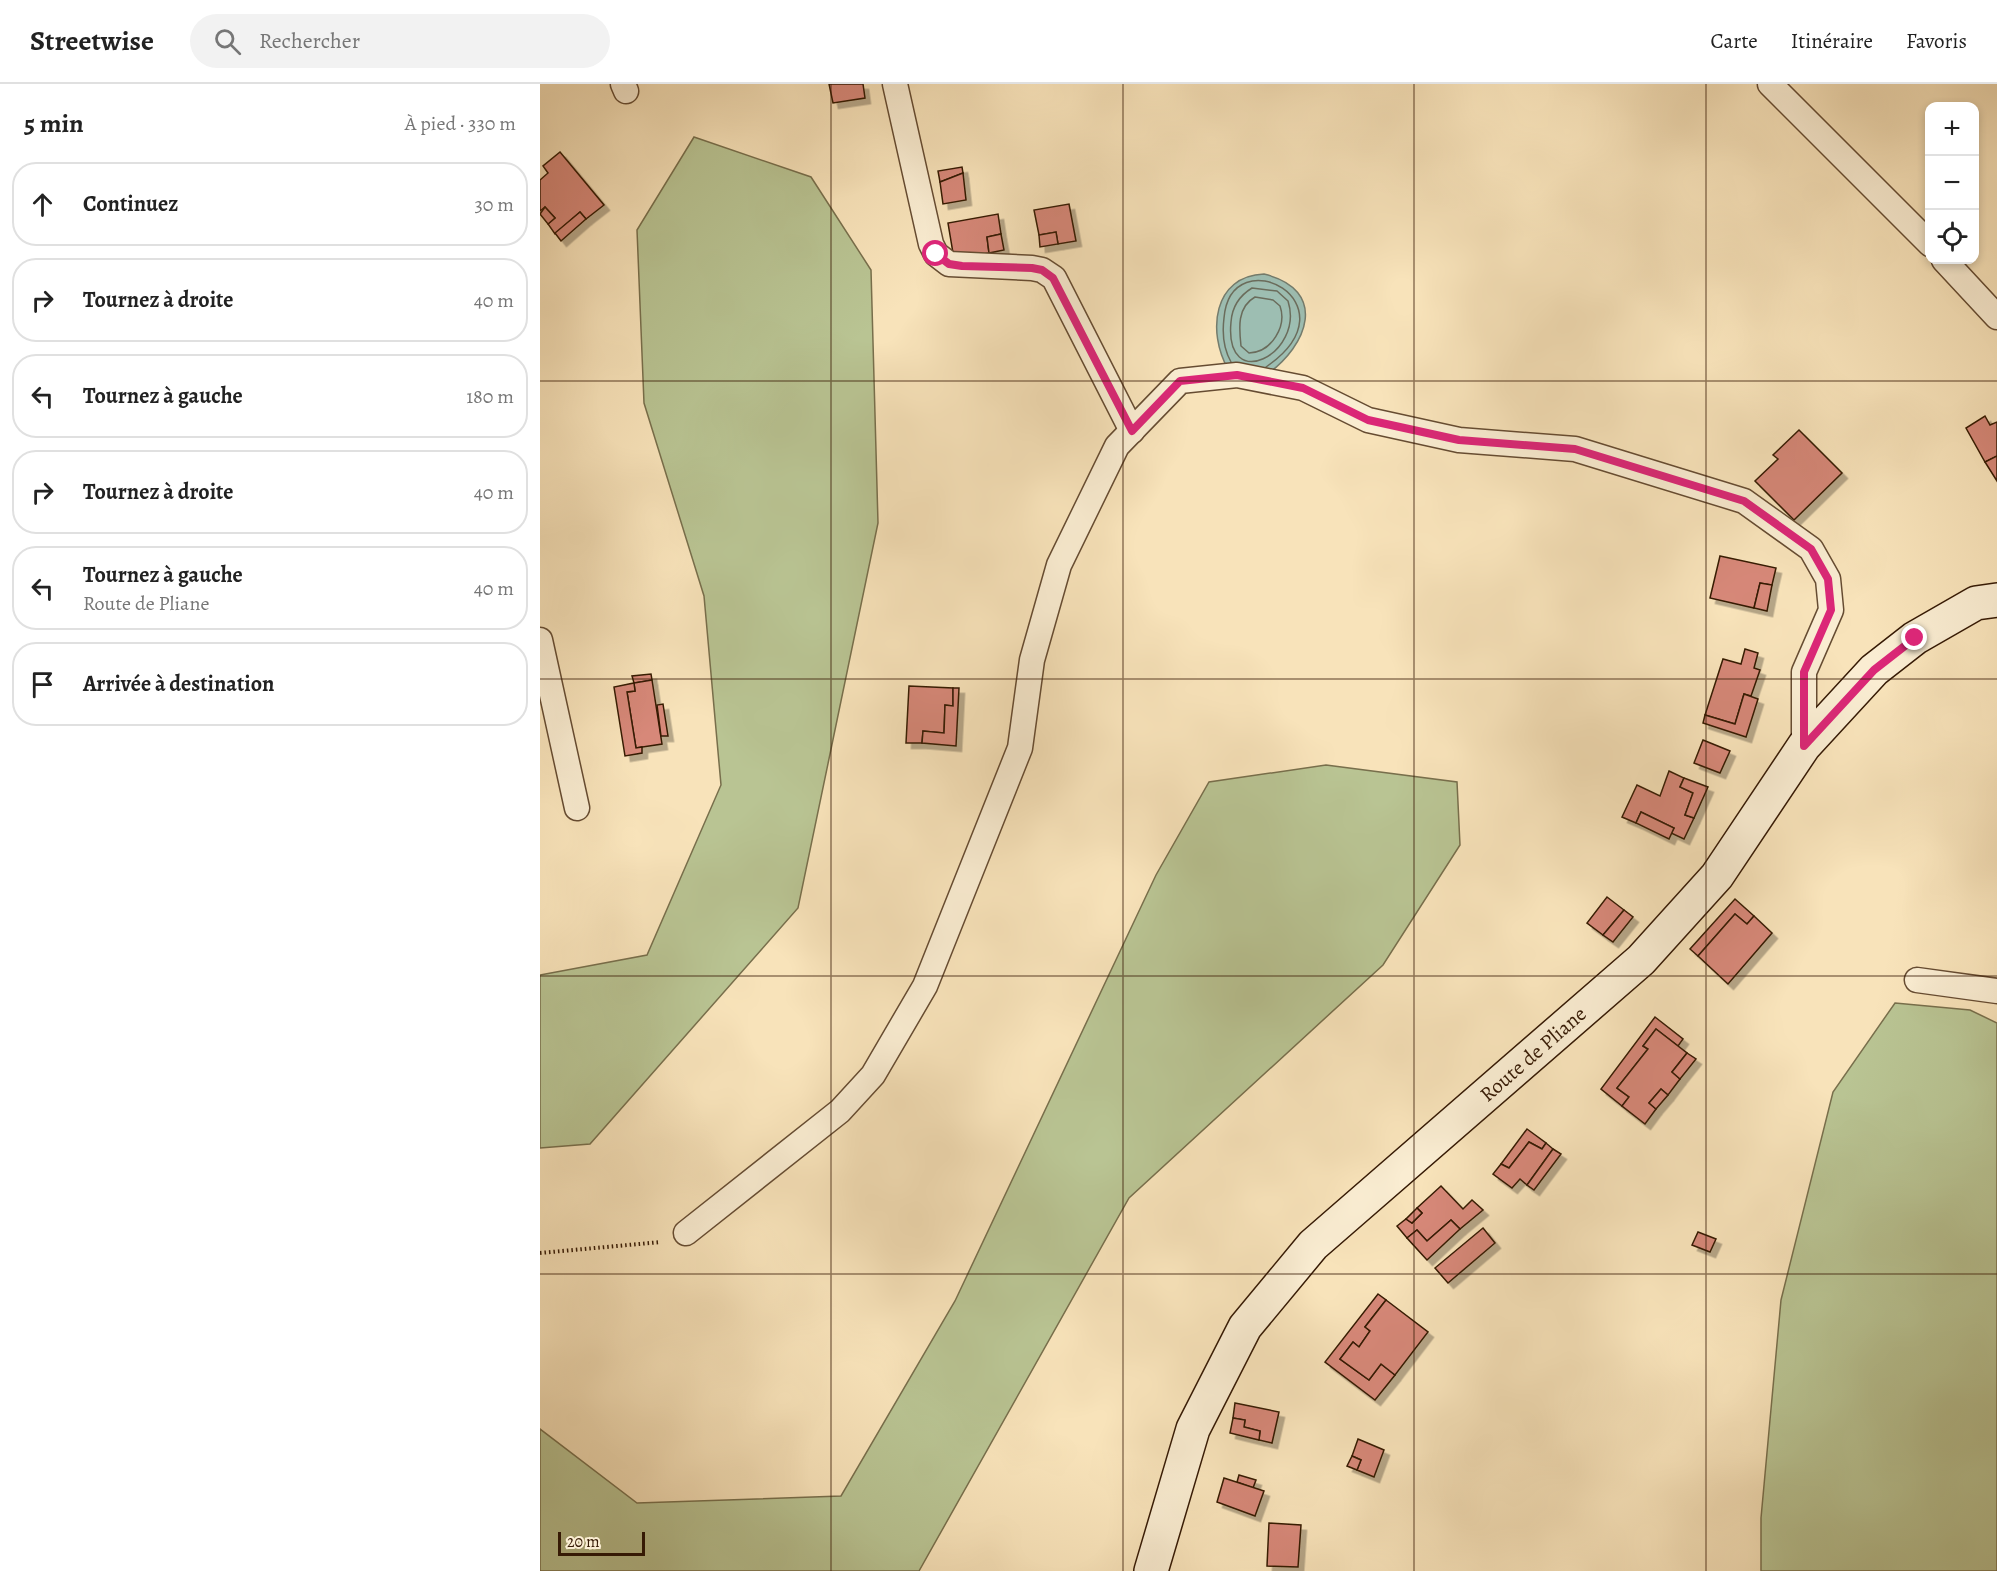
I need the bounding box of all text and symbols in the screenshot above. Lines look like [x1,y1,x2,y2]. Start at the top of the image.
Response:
search box [190,14,610,68]
text: Streetwise [30,22,154,60]
icon: search [211,25,244,58]
text: Rechercher [259,26,360,56]
text: Carte [1710,27,1758,55]
text: Itinéraire [1791,27,1873,55]
text: Favoris [1906,27,1967,55]
map controls [1925,102,1979,264]
button: + [1925,102,1979,156]
text: 5 min [24,106,84,141]
text: À pied · 330 m [405,110,516,137]
button: − [1925,156,1979,210]
icon: ahead [26,188,59,221]
text: Continuez [83,189,178,219]
text: 30 m [474,191,514,218]
button: locate [1925,210,1979,264]
route start [922,240,948,266]
icon: right [26,284,59,317]
text: Tournez à droite [83,285,234,315]
text: 40 m [474,287,514,314]
icon: left [26,380,59,413]
text: Tournez à gauche [83,381,243,411]
text: 180 m [466,383,514,410]
icon: right [26,476,59,509]
text: Tournez à droite [83,477,234,507]
text: 40 m [474,479,514,506]
text: Tournez à gauche [83,560,243,590]
icon: left [26,572,59,605]
text: 40 m [474,575,514,602]
text: Route de Pliane [83,590,209,617]
route end [1901,624,1927,650]
icon: arrive [26,668,59,701]
text: Arrivée à destination [83,669,274,699]
street label: Route de Pliane [1474,1000,1592,1108]
scale bar [558,1529,645,1556]
text: 20 m [567,1531,600,1553]

